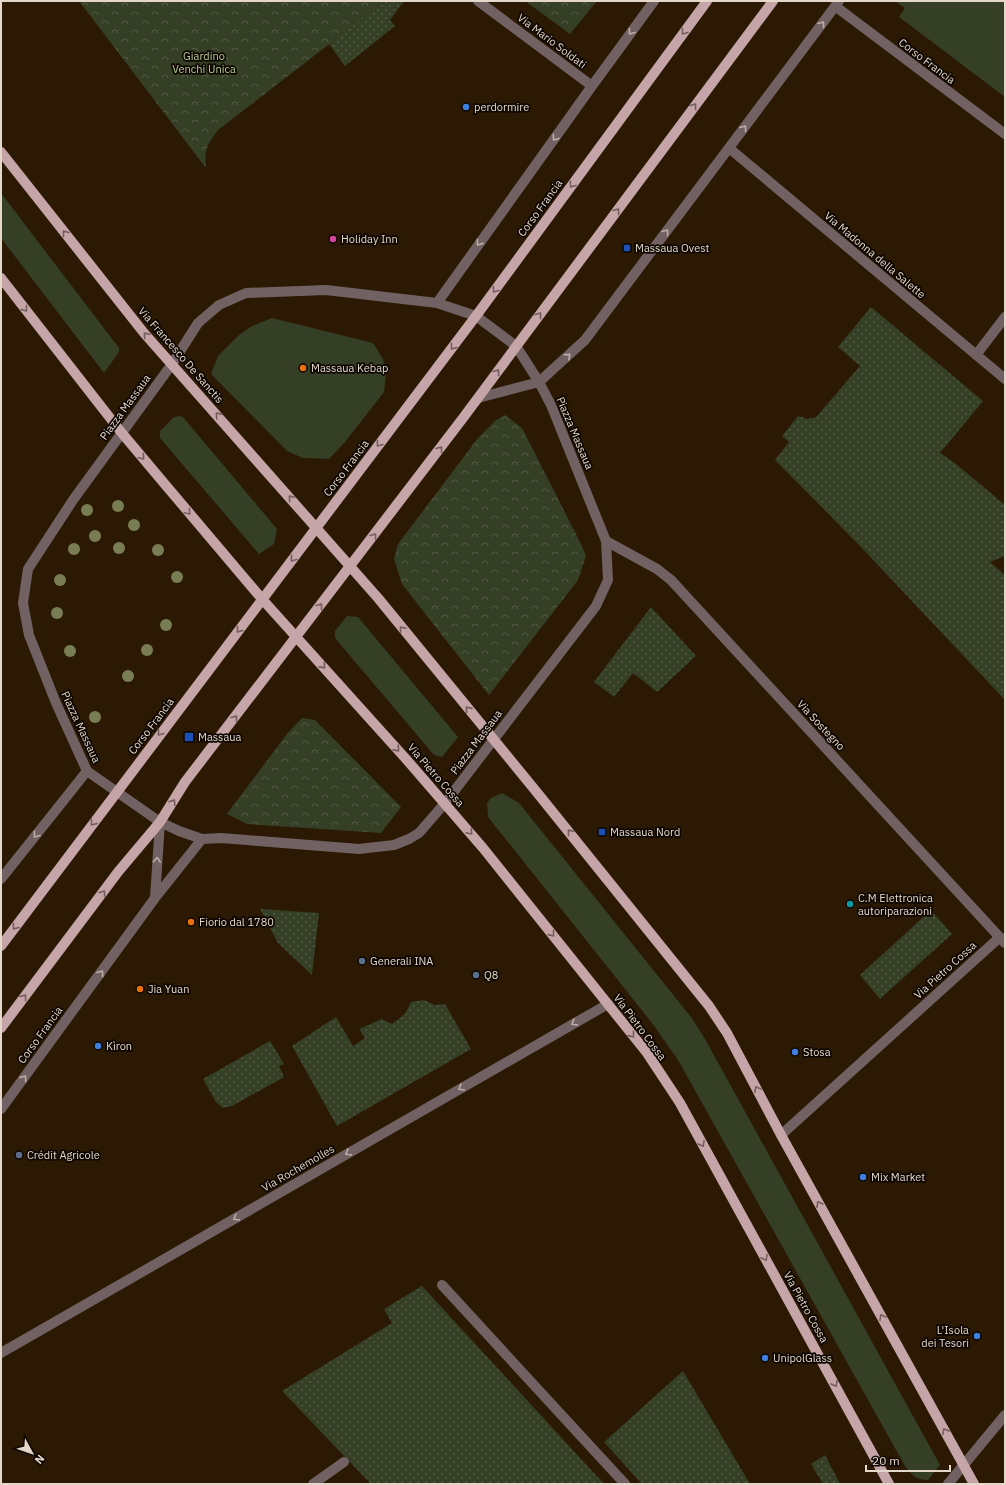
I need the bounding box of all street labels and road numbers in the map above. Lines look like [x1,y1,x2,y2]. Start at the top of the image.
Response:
street label: Via Mario Soldati [515,11,589,71]
street label: Corso Francia [896,35,958,87]
street label: Corso Francia [515,177,566,239]
street label: Via Madonna della Salette [821,209,929,301]
street label: Via Francesco De Sanctis [135,304,227,406]
street label: Piazza Massaua [97,371,153,442]
street label: Piazza Massaua [553,395,597,471]
street label: Corso Francia [320,437,372,499]
street label: Piazza Massaua [58,689,104,765]
street label: Corso Francia [125,695,177,757]
street label: Via Sostegno [794,697,848,753]
street label: Piazza Massaua [447,707,505,777]
street label: Via Pietro Cossa [405,740,467,810]
street label: Via Pietro Cossa [911,938,979,1002]
street label: Via Pietro Cossa [610,991,670,1063]
street label: Corso Francia [15,1004,66,1066]
street label: Via Rochemolles [259,1141,337,1195]
street label: Via Pietro Cossa [781,1269,831,1345]

